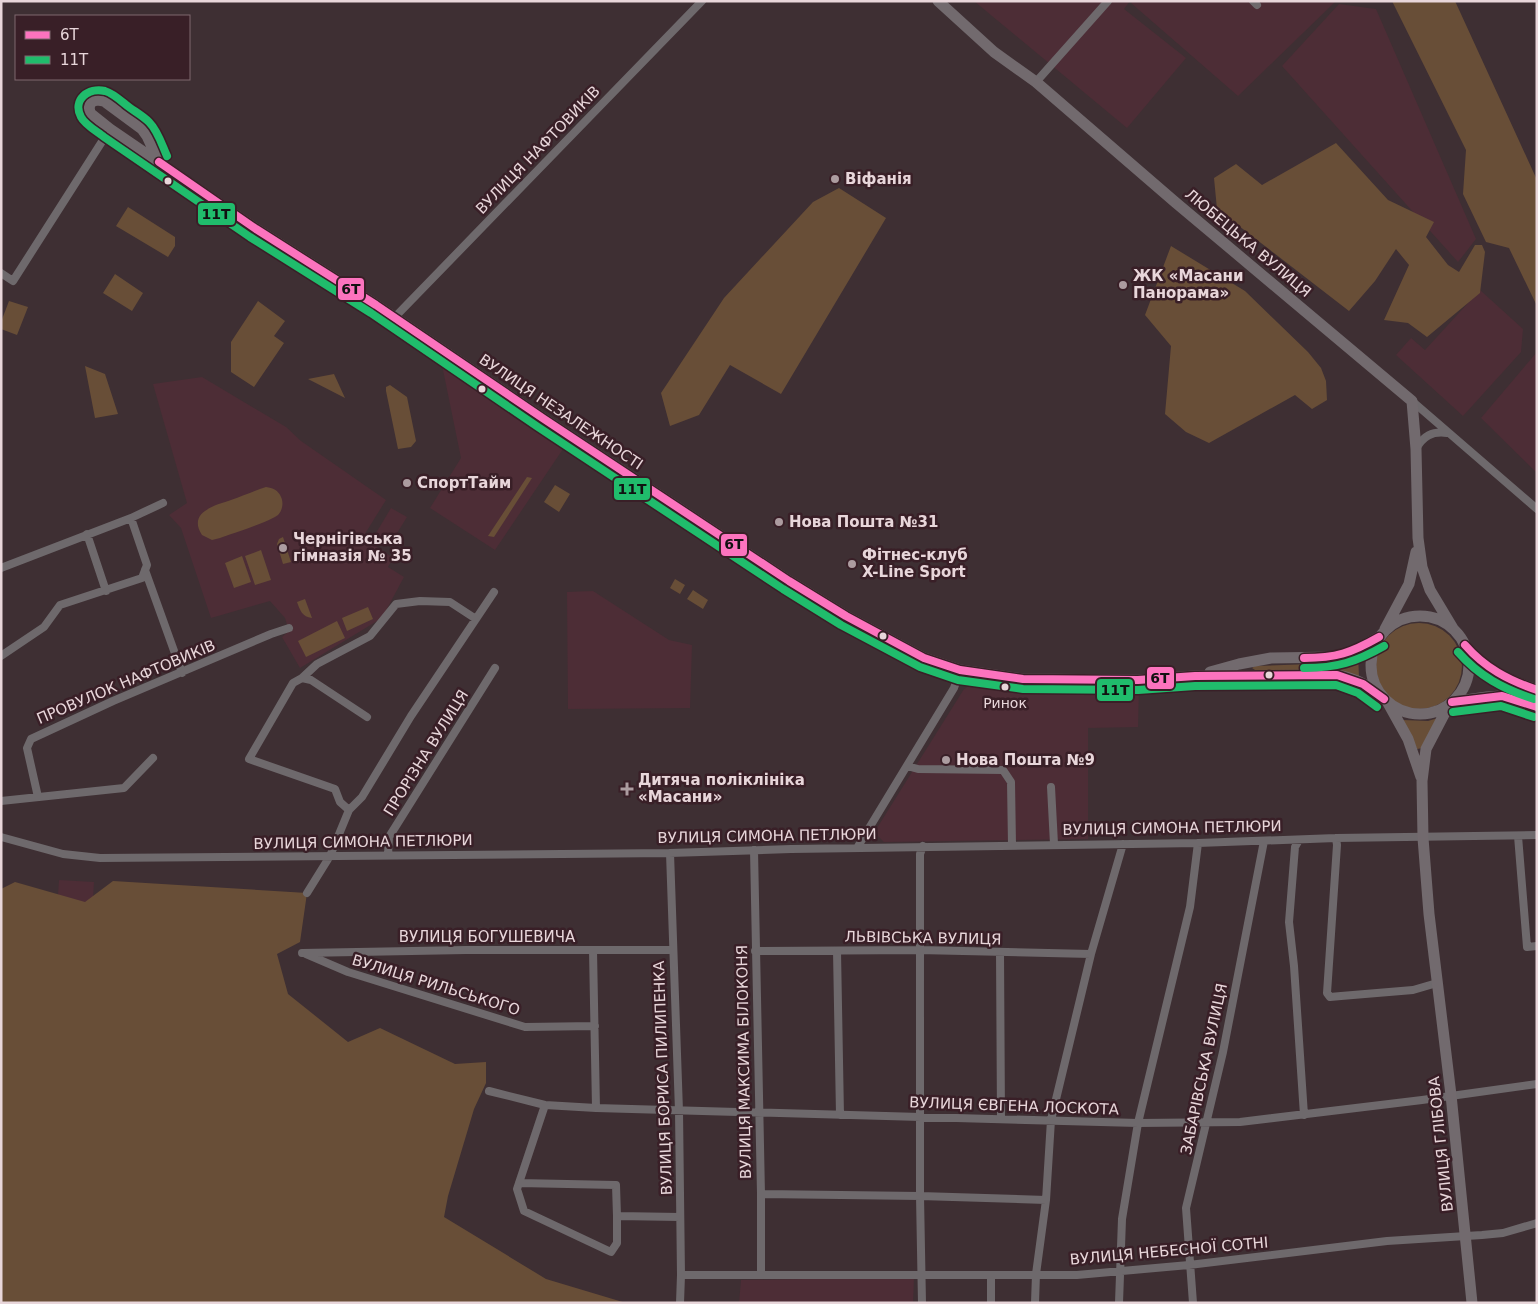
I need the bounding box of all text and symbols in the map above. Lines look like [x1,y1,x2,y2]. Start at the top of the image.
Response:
legend [15,15,190,80]
text: 6Т [60,26,80,44]
text: 11Т [60,51,89,69]
street label: ВУЛИЦЯ НАФТОВИКІВ [472,82,604,218]
place label: Віфанія [845,170,912,188]
marker: Віфанія [829,173,841,185]
unlabelled marker [163,176,173,186]
street label: ЛЮБЕЦЬКА ВУЛИЦЯ [1181,185,1315,301]
line badge: 11Т [197,202,236,226]
text: 11Т [201,206,231,222]
place label: ЖК «Масани Панорама» [1133,267,1243,302]
line badge: 6Т [337,277,365,301]
marker: ЖК «Масани Панорама» [1117,279,1129,291]
text: 6Т [341,281,361,297]
street label: ВУЛИЦЯ НЕЗАЛЕЖНОСТІ [476,350,646,474]
unlabelled marker [477,384,487,394]
place label: СпортТайм [417,474,511,492]
marker: СпортТайм [401,477,413,489]
line badge: 11Т [613,477,651,501]
text: 11Т [617,481,647,497]
place label: Нова Пошта №31 [789,513,938,531]
marker: Нова Пошта №31 [773,516,785,528]
place label: Чернігівська гімназія № 35 [293,530,412,565]
line badge: 6Т [720,533,748,557]
text: 6Т [724,536,744,552]
marker: Чернігівська гімназія № 35 [277,542,289,554]
place label: Фітнес-клуб X-Line Sport [862,546,968,581]
marker: Фітнес-клуб X-Line Sport [846,558,858,570]
unlabelled marker [878,631,888,641]
street label: ПРОВУЛОК НАФТОВИКІВ [34,636,218,728]
line badge: 6Т [1146,666,1175,690]
text: 6Т [1150,670,1170,686]
unlabelled marker [1264,670,1274,680]
line badge: 11Т [1096,678,1134,702]
marker: Ринок [1000,682,1010,692]
text: 11Т [1100,682,1130,698]
street label: ПРОРІЗНА ВУЛИЦЯ [380,687,472,819]
place label: Ринок [983,695,1027,711]
place label: Нова Пошта №9 [956,751,1095,769]
marker: Нова Пошта №9 [940,754,952,766]
place label: Дитяча поліклініка «Масани» [638,771,805,806]
marker: Дитяча поліклініка «Масани» [620,782,634,796]
street label: ВУЛИЦЯ СИМОНА ПЕТЛЮРИ [1062,817,1282,839]
street label: ВУЛИЦЯ СИМОНА ПЕТЛЮРИ [657,825,877,847]
street label: ВУЛИЦЯ СИМОНА ПЕТЛЮРИ [253,831,473,853]
street label: ВУЛИЦЯ БОГУШЕВИЧА [399,928,576,946]
street label: ЛЬВІВСЬКА ВУЛИЦЯ [844,928,1002,948]
street label: ВУЛИЦЯ МАКСИМА БІЛОКОНЯ [733,945,755,1179]
street label: ВУЛИЦЯ РИЛЬСЬКОГО [350,951,522,1019]
street label: ВУЛИЦЯ БОРИСА ПИЛИПЕНКА [650,960,676,1196]
street label: ЗАБАРІВСЬКА ВУЛИЦЯ [1177,982,1231,1156]
street label: ВУЛИЦЯ ГЛІБОВА [1425,1075,1457,1213]
street label: ВУЛИЦЯ ЄВГЕНА ЛОСКОТА [909,1093,1120,1119]
street label: ВУЛИЦЯ НЕБЕСНОЇ СОТНІ [1069,1232,1269,1269]

